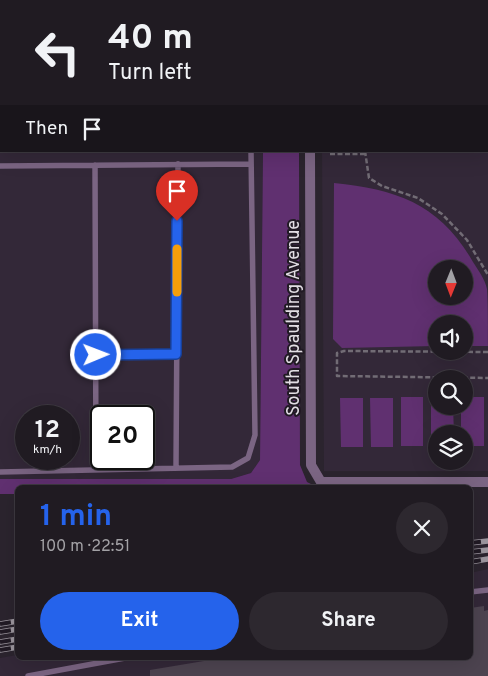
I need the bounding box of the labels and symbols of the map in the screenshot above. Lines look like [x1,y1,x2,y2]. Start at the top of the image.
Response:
pin [156,170,198,221]
street label: South Spaulding Avenue [283,220,306,416]
north arrow [428,260,472,305]
position arrow [69,328,121,380]
speed limit sign: 20 [90,405,155,470]

